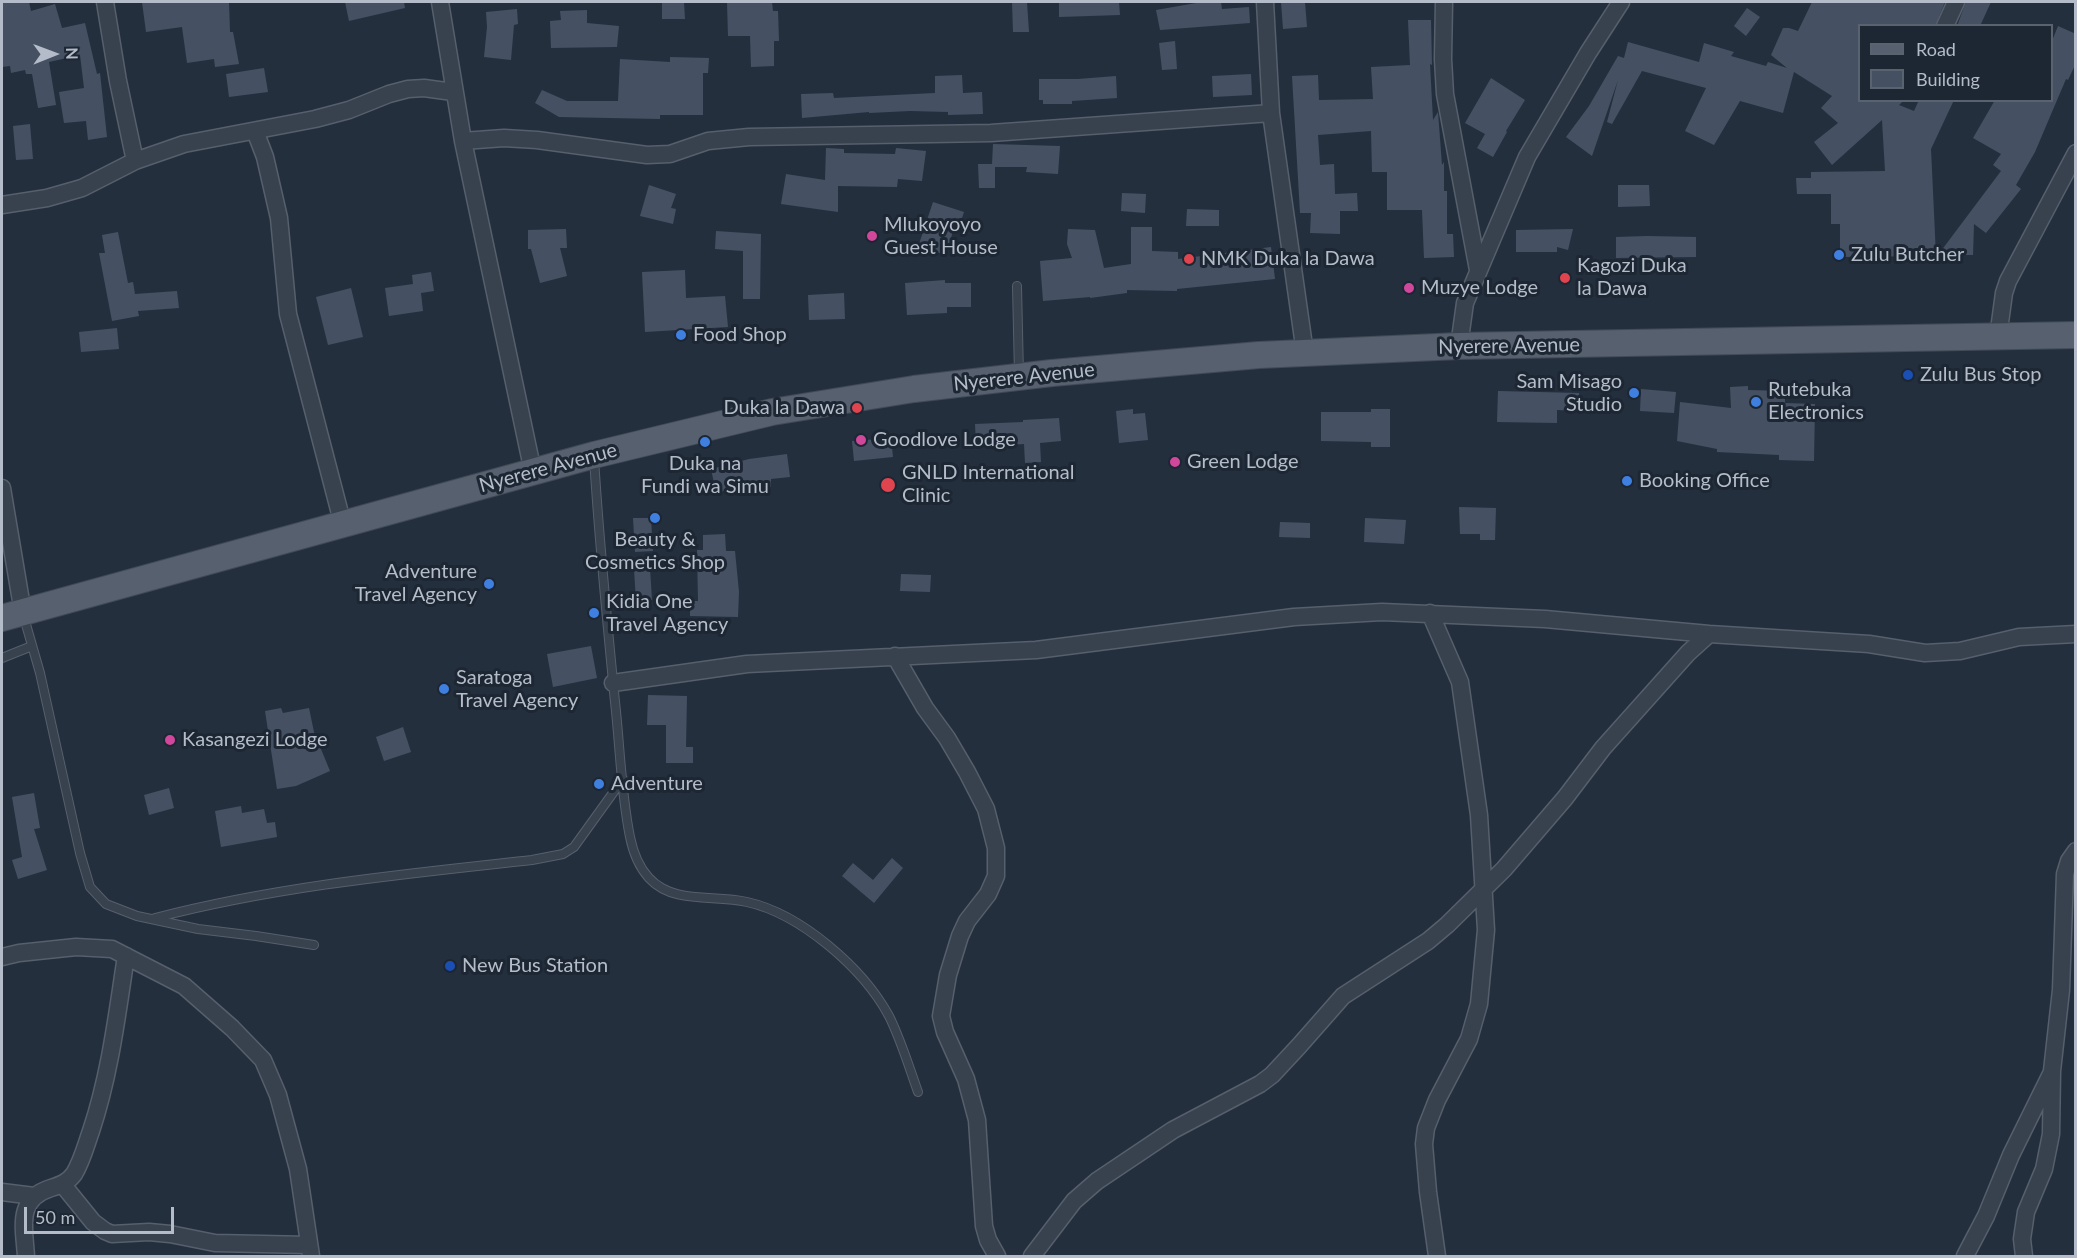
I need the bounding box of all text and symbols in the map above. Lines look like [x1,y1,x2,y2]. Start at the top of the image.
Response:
north arrow [24,24,84,84]
legend [1858,24,2053,102]
text: Road [1916,38,1956,60]
text: N [63,47,82,60]
text: Building [1916,68,1980,90]
place label: Mlukoyoyo Guest House [884,213,998,260]
marker: Mlukoyoyo Guest House [865,229,879,243]
place label: Zulu Butcher [1851,243,1964,267]
place label: NMK Duka la Dawa [1201,247,1375,271]
marker: Zulu Butcher [1832,248,1846,262]
marker: NMK Duka la Dawa [1182,252,1196,266]
place label: Kagozi Duka la Dawa [1577,254,1687,301]
marker: Kagozi Duka la Dawa [1558,271,1572,285]
place label: Muzye Lodge [1421,276,1538,300]
marker: Muzye Lodge [1402,281,1416,295]
place label: Food Shop [693,323,787,347]
marker: Food Shop [674,328,688,342]
street label: Nyerere Avenue [1438,333,1580,359]
street label: Nyerere Avenue [952,358,1096,396]
place label: Zulu Bus Stop [1920,363,2041,387]
marker: Zulu Bus Stop [1901,368,1915,382]
place label: Sam Misago Studio [1516,370,1622,417]
place label: Rutebuka Electronics [1768,378,1864,425]
marker: Sam Misago Studio [1627,386,1641,400]
marker: Rutebuka Electronics [1749,395,1763,409]
place label: Duka la Dawa [723,396,845,420]
marker: Duka la Dawa [850,401,864,415]
place label: Goodlove Lodge [873,428,1016,452]
marker: Goodlove Lodge [854,433,868,447]
marker: Duka na Fundi wa Simu [698,435,712,449]
street label: Nyerere Avenue [476,438,620,498]
place label: Green Lodge [1187,450,1299,474]
place label: Duka na Fundi wa Simu [641,452,769,499]
marker: Green Lodge [1168,455,1182,469]
place label: GNLD International Clinic [902,461,1074,508]
place label: Booking Office [1639,469,1770,493]
marker: Booking Office [1620,474,1634,488]
marker: GNLD International Clinic [879,476,897,494]
marker: Beauty & Cosmetics Shop [648,511,662,525]
place label: Beauty & Cosmetics Shop [585,528,725,575]
place label: Adventure Travel Agency [355,560,477,607]
marker: Adventure Travel Agency [482,577,496,591]
place label: Kidia One Travel Agency [606,590,728,637]
marker: Kidia One Travel Agency [587,606,601,620]
place label: Saratoga Travel Agency [456,666,578,713]
marker: Saratoga Travel Agency [437,682,451,696]
place label: Kasangezi Lodge [182,728,328,752]
marker: Kasangezi Lodge [163,733,177,747]
place label: Adventure [611,772,703,796]
marker: Adventure [592,777,606,791]
place label: New Bus Station [462,954,608,978]
marker: New Bus Station [443,959,457,973]
scale bar [27,1195,177,1233]
text: 50 m [35,1206,75,1228]

